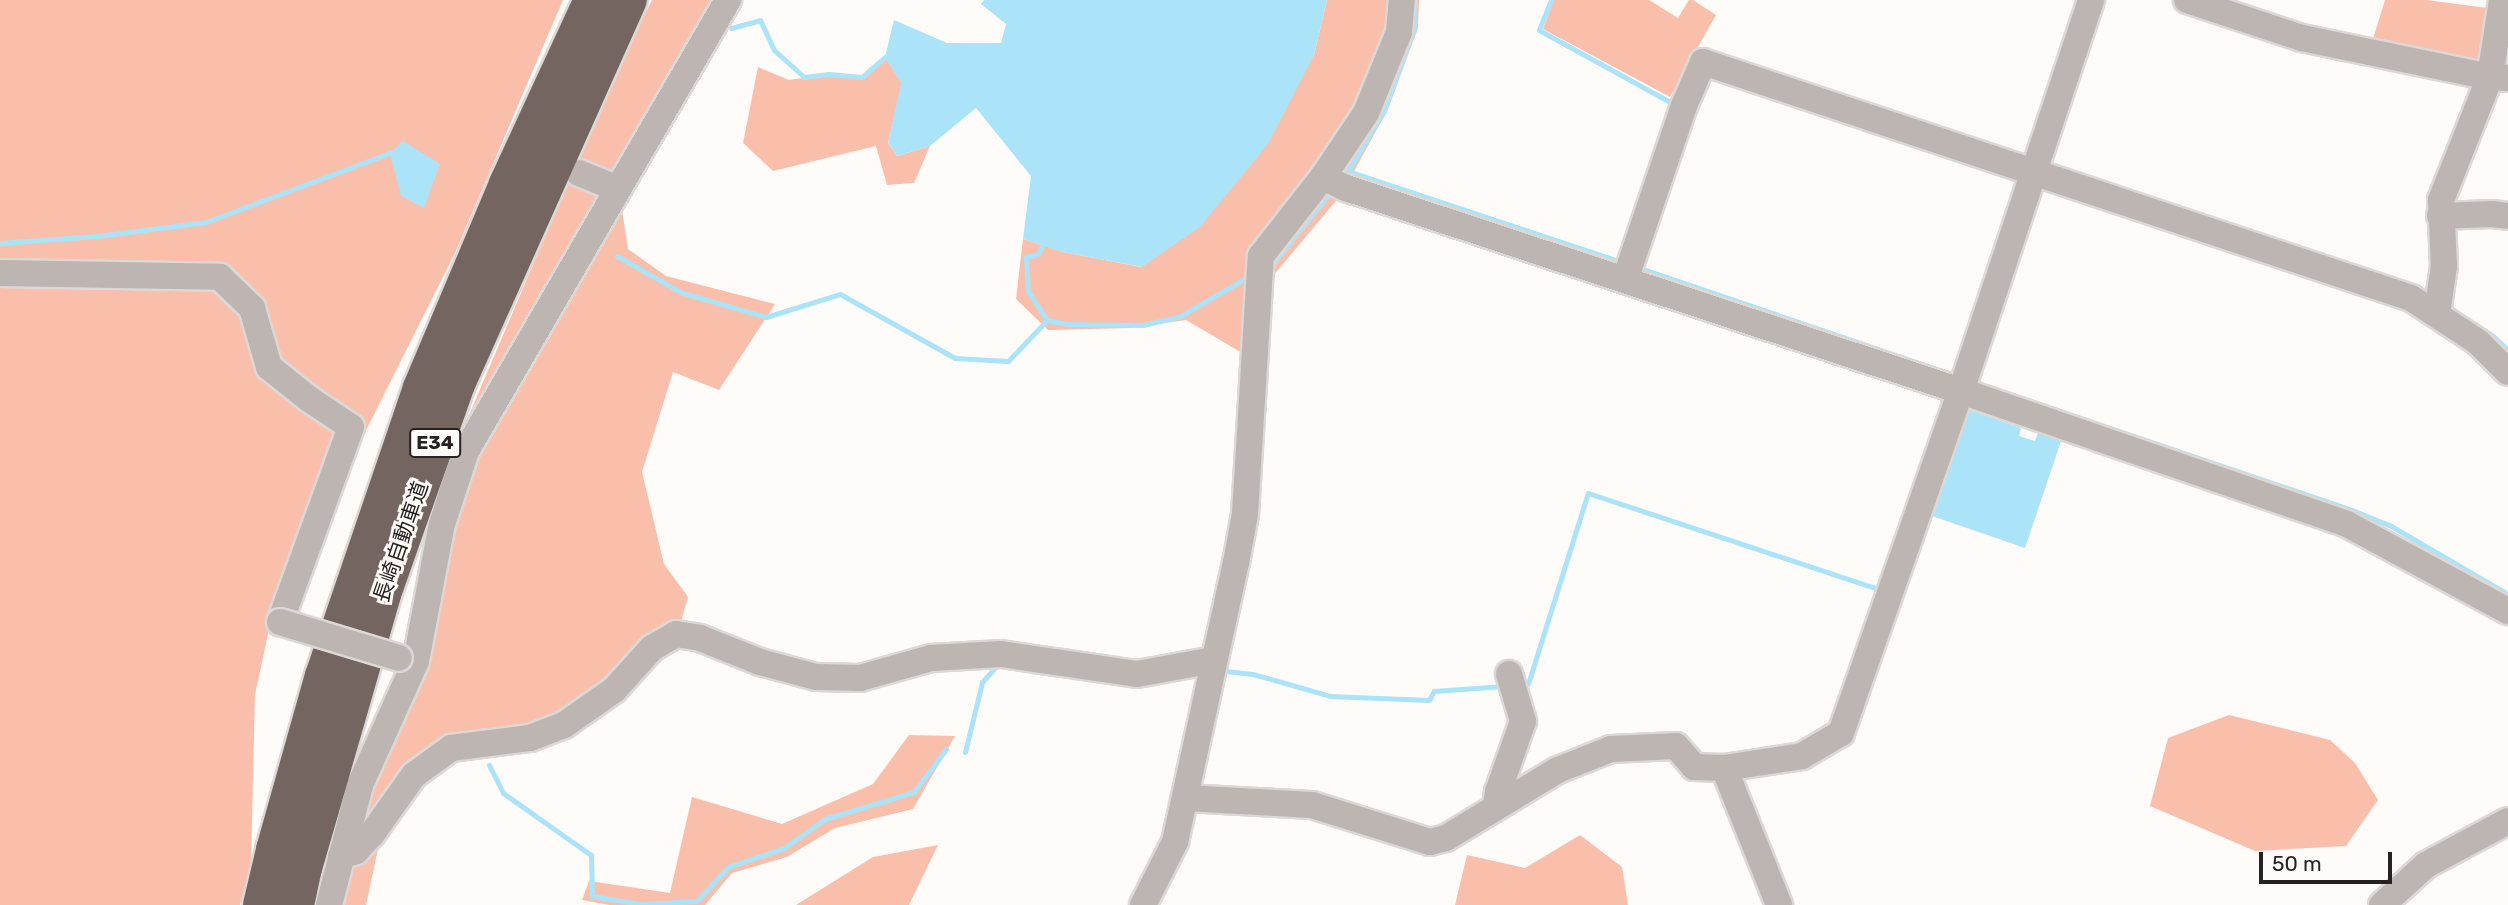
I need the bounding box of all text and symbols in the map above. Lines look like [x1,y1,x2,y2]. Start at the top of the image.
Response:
road number: E34 [409,428,461,458]
street label: 長崎自動車道 [369,478,433,606]
scale bar [2263,838,2396,882]
text: 50 m [2272,851,2322,876]

